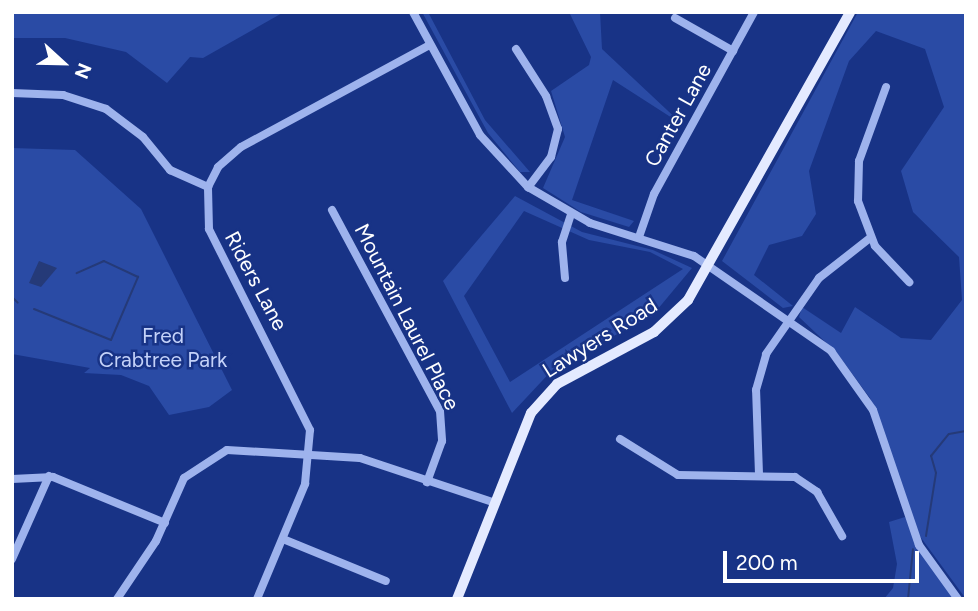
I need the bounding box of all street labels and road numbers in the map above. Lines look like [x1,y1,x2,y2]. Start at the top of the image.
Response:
street label: Canter Lane [639,59,717,171]
street label: Mountain Laurel Place [349,220,465,414]
street label: Riders Lane [219,227,293,335]
street label: Lawyers Road [538,293,662,383]

